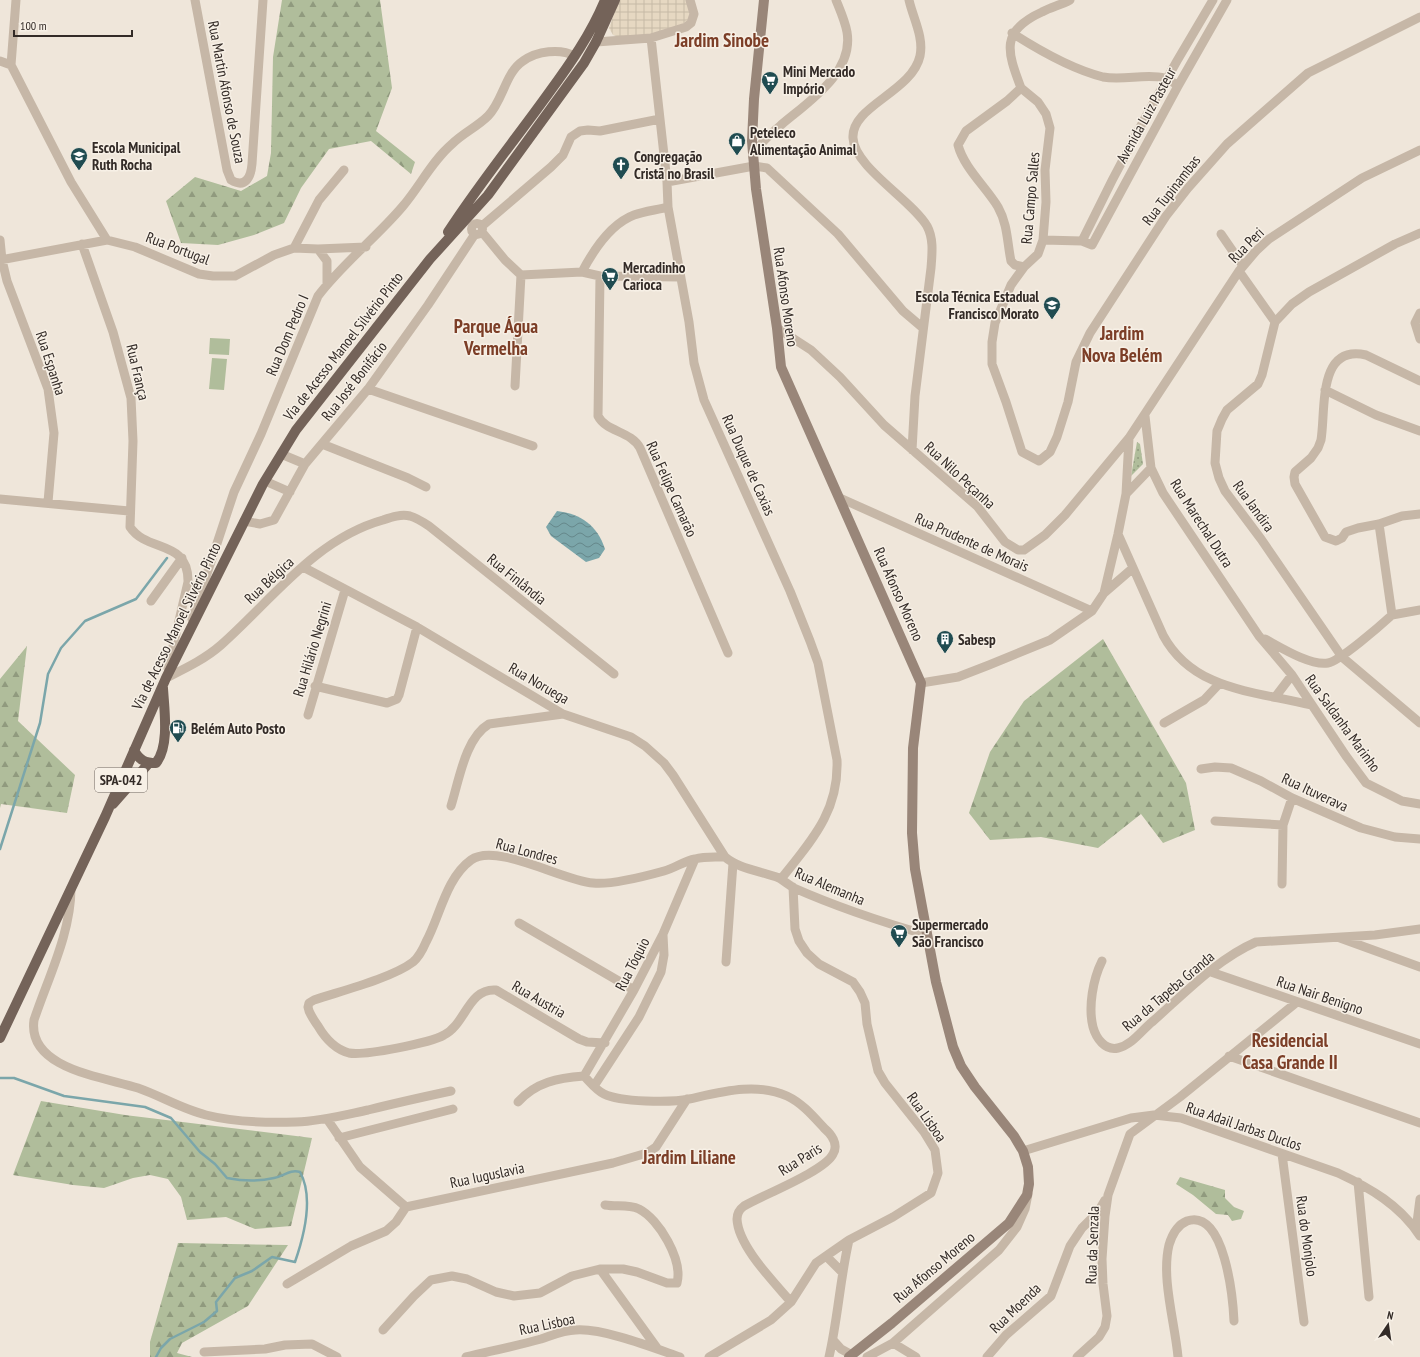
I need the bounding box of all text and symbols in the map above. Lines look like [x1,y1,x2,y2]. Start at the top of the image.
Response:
scale bar [14,12,132,38]
text: 100 m [20,18,47,33]
street label: Rua Martin Afonso de Souza [204,19,250,165]
district label: Jardim Sinobe [674,28,769,52]
place label: Mini Mercado Impório [783,62,855,98]
street label: Avenida Luiz Pasteur [1112,63,1181,166]
supermarket icon: Mini Mercado Impório [760,70,780,95]
place label: Peteleco Alimentação Animal [749,123,857,159]
shop icon: Peteleco Alimentação Animal [727,131,747,156]
place label: Escola Municipal Ruth Rocha [92,138,181,174]
school or university icon: Escola Municipal Ruth Rocha [69,146,89,171]
place label: Congregação Cristã no Brasil [634,147,714,183]
street label: Rua Campo Salles [1017,151,1043,245]
street label: Rua Tupinambas [1138,151,1204,229]
church icon: Congregação Cristã no Brasil [611,155,631,180]
street label: Rua Peri [1224,223,1268,267]
street label: Rua Portugal [143,227,213,269]
street label: Rua Afonso Moreno [770,246,802,348]
place label: Mercadinho Carioca [623,258,686,294]
supermarket icon: Mercadinho Carioca [600,266,620,291]
street label: Via de Acesso Manoel Silvério Pinto [278,268,407,425]
place label: Escola Técnica Estadual Francisco Morato [916,287,1039,323]
street label: Rua Dom Pedro I [261,291,313,379]
school or university icon: Escola Técnica Estadual Francisco Morato [1042,295,1062,320]
district label: Parque Água Vermelha [454,314,538,360]
district label: Jardim Nova Belém [1082,321,1162,367]
street label: Rua Espanha [32,329,70,397]
street label: Rua José Bonifácio [317,337,391,425]
street label: Rua França [122,342,154,402]
street label: Rua Duque de Caxias [718,411,780,519]
street label: Rua Nilo Peçanha [920,437,1000,513]
street label: Rua Felipe Camarão [642,438,702,540]
street label: Rua Marechal Dutra [1166,475,1238,571]
street label: Rua Jandira [1229,477,1279,535]
street label: Rua Prudente de Morais [912,508,1032,576]
street label: Via de Acesso Manoel Silvério Pinto [127,539,225,714]
street label: Rua Afonso Moreno [870,544,928,644]
street label: Rua Finlândia [484,549,550,609]
street label: Rua Bélgica [240,552,298,608]
street label: Rua Hilário Negrini [289,599,335,699]
building icon: Sabesp [935,629,955,654]
place label: Sabesp [958,630,996,649]
street label: Rua Noruega [505,658,573,708]
street label: Rua Saldanha Marinho [1301,670,1385,776]
fuel station icon: Belém Auto Posto [168,718,188,743]
place label: Belém Auto Posto [191,719,286,738]
road number: SPA-042 [95,768,147,792]
street label: Rua Ituverava [1279,768,1351,816]
street label: Rua Londres [494,834,560,868]
street label: Rua Alemanha [792,863,868,909]
place label: Supermercado São Francisco [912,915,989,951]
supermarket icon: Supermercado São Francisco [889,923,909,948]
street label: Rua Tóquio [611,934,653,994]
street label: Rua da Tapeba Granda [1118,947,1218,1035]
street label: Rua Nair Benigno [1274,971,1366,1019]
street label: Rua Austria [509,976,569,1022]
district label: Residencial Casa Grande II [1242,1028,1338,1074]
street label: Rua Lisboa [903,1088,951,1146]
street label: Rua Adail Jarbas Duclos [1184,1097,1304,1155]
street label: Rua Paris [775,1138,825,1180]
district label: Jardim Liliane [641,1145,736,1169]
street label: Rua Iuguslavia [448,1158,526,1192]
street label: Rua do Monjolo [1292,1194,1322,1278]
street label: Rua da Senzala [1081,1205,1103,1285]
street label: Rua Afonso Moreno [889,1227,979,1307]
street label: Rua Moenda [985,1279,1045,1337]
north arrow [1368,1305,1408,1345]
text: N [1386,1308,1395,1323]
street label: Rua Lisboa [517,1309,577,1339]

